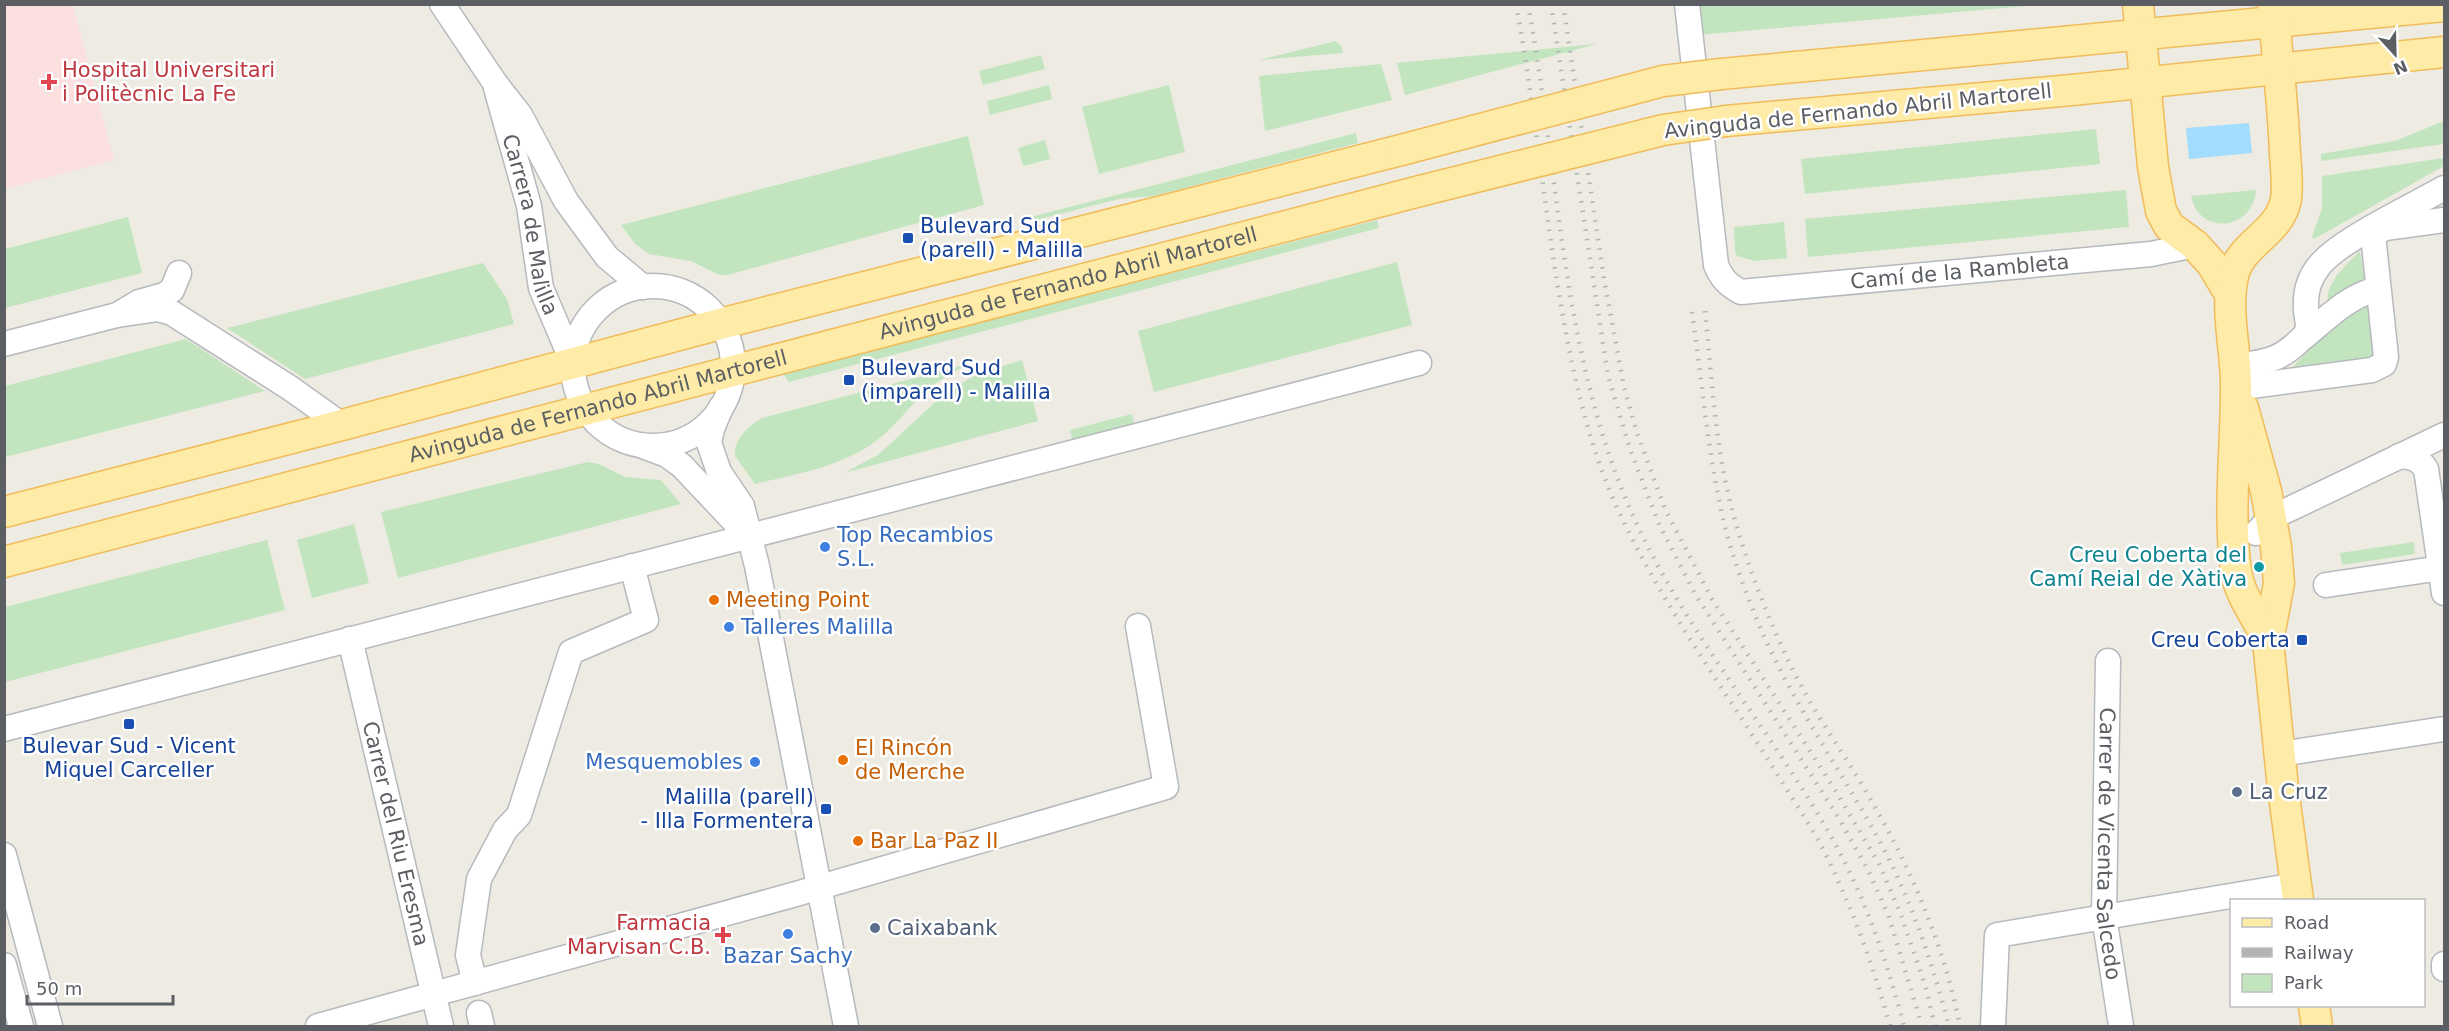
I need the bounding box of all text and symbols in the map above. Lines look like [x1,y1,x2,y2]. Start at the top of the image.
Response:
north arrow [2365,24,2425,84]
text: N [2391,56,2410,79]
place label: Hospital Universitari i Politècnic La Fe [62,58,275,106]
marker: Hospital Universitari i Politècnic La Fe [40,73,58,91]
street label: Avinguda de Fernando Abril Martorell [1663,79,2053,143]
street label: Carrera de Malilla [497,131,563,319]
place label: Bulevard Sud (parell) - Malilla [920,214,1083,262]
street label: Avinguda de Fernando Abril Martorell [876,222,1260,344]
marker: Bulevard Sud (parell) - Malilla [901,231,915,245]
street label: Camí de la Rambleta [1849,250,2070,294]
street label: Avinguda de Fernando Abril Martorell [406,345,790,467]
place label: Bulevard Sud (imparell) - Malilla [861,356,1051,404]
marker: Bulevard Sud (imparell) - Malilla [842,373,856,387]
place label: Top Recambios S.L. [836,523,994,571]
marker: Top Recambios S.L. [818,540,832,554]
place label: Creu Coberta del Camí Reial de Xàtiva [2029,543,2247,591]
marker: Creu Coberta del Camí Reial de Xàtiva [2252,560,2266,574]
place label: Meeting Point [726,588,869,612]
marker: Meeting Point [707,593,721,607]
place label: Talleres Malilla [740,615,894,639]
marker: Talleres Malilla [722,620,736,634]
place label: Creu Coberta [2151,628,2290,652]
marker: Creu Coberta [2295,633,2309,647]
street label: Carrer de Vicenta Salcedo [2091,707,2126,982]
marker: Bulevar Sud - Vicent Miquel Carceller [122,717,136,731]
street label: Carrer del Riu Eresma [358,719,434,948]
place label: Bulevar Sud - Vicent Miquel Carceller [22,734,236,782]
place label: El Rincón de Merche [855,736,965,784]
place label: Mesquemobles [585,750,743,774]
marker: El Rincón de Merche [836,753,850,767]
marker: Mesquemobles [748,755,762,769]
place label: La Cruz [2249,780,2328,804]
place label: Malilla (parell) - Illa Formentera [641,785,814,833]
marker: La Cruz [2230,785,2244,799]
marker: Malilla (parell) - Illa Formentera [819,802,833,816]
place label: Bar La Paz II [870,829,999,853]
marker: Bar La Paz II [851,834,865,848]
legend [2230,899,2425,1007]
place label: Farmacia Marvisan C.B. [567,911,711,959]
text: Road [2284,912,2329,933]
place label: Caixabank [887,916,998,940]
marker: Caixabank [868,921,882,935]
marker: Bazar Sachy [781,927,795,941]
marker: Farmacia Marvisan C.B. [716,928,730,942]
text: Railway [2284,942,2354,963]
place label: Bazar Sachy [723,944,853,968]
scale bar [27,968,172,1006]
text: Park [2284,972,2323,993]
text: 50 m [36,978,82,999]

